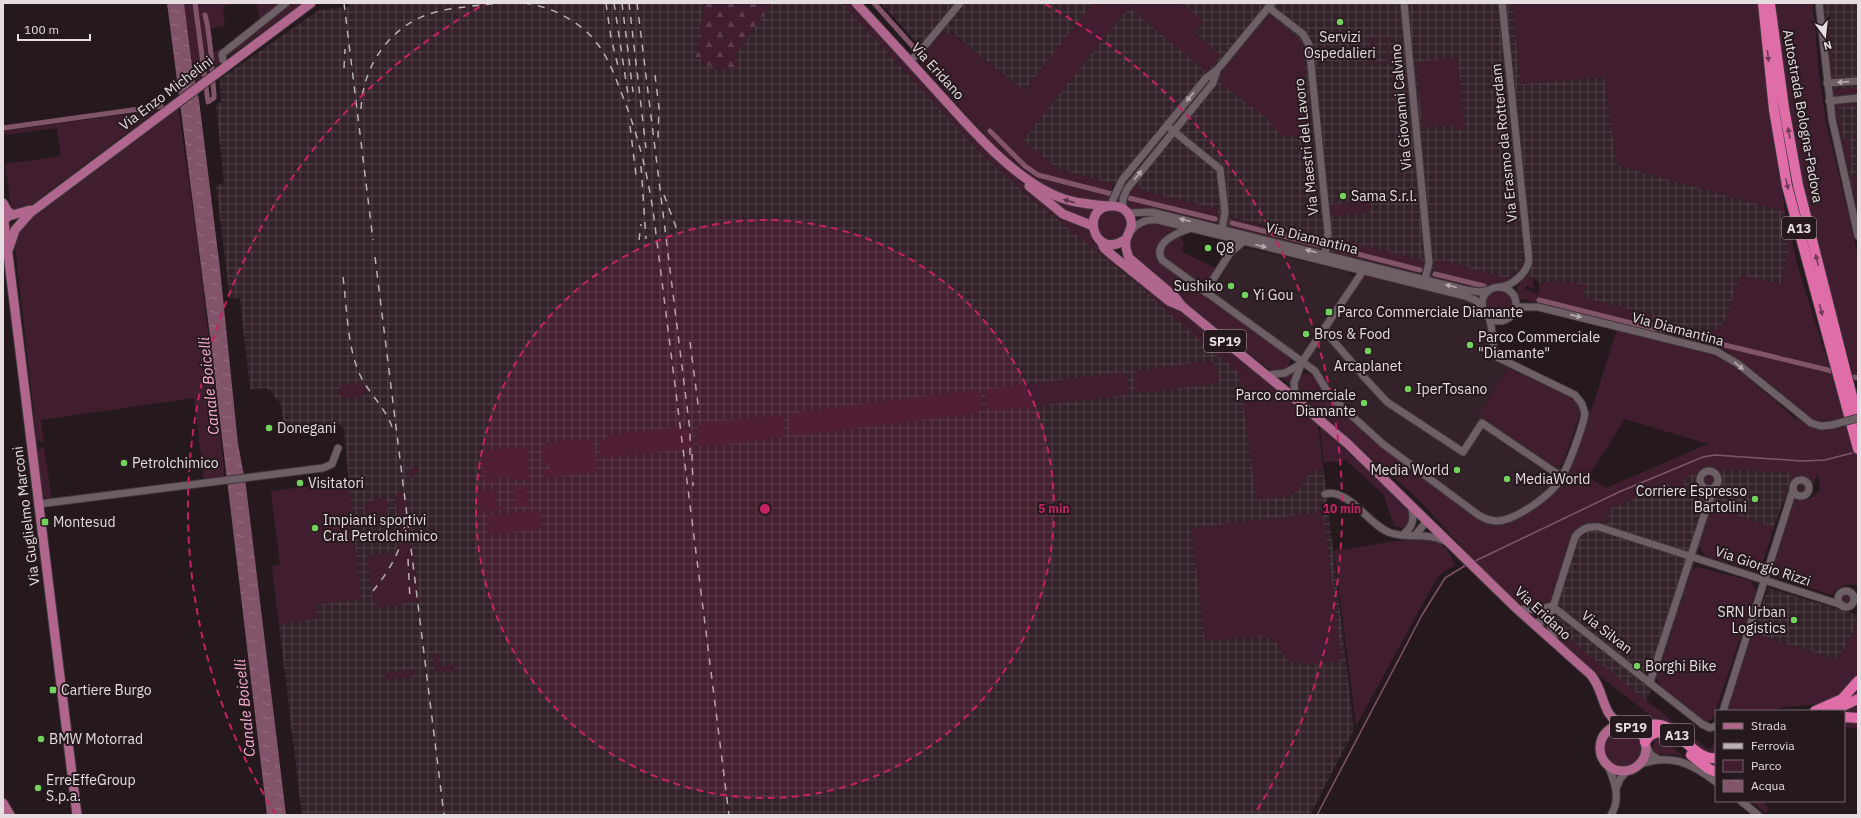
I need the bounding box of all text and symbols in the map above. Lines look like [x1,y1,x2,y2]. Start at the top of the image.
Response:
scale bar [18,16,90,42]
north arrow [1805,16,1845,56]
marker: Servizi Ospedalieri [1335,17,1345,27]
text: 100 m [24,22,59,37]
place label: Servizi Ospedalieri [1304,28,1376,62]
street label: Autostrada Bologna-Padova [1779,28,1827,205]
text: N [1822,38,1833,53]
street label: Via Eridano [908,39,969,104]
street label: Via Giovanni Calvino [1386,43,1415,171]
one-way arrow [1765,50,1772,62]
street label: Via Enzo Michelini [116,52,216,134]
street label: Via Erasmo da Rotterdam [1487,63,1521,223]
street label: Via Maestri del Lavoro [1290,77,1322,216]
one-way arrow [1837,79,1849,86]
one-way arrow [1185,92,1194,103]
one-way arrow [1786,127,1792,139]
one-way arrow [1134,169,1143,180]
one-way arrow [1785,178,1791,190]
place label: Sama S.r.l. [1351,187,1417,205]
marker: Sama S.r.l. [1338,191,1348,201]
one-way arrow [1063,198,1075,204]
one-way arrow [1179,217,1191,223]
road number: A13 [1782,217,1816,239]
street label: Via Diamantina [1264,218,1361,258]
place label: Q8 [1216,239,1234,257]
marker: Q8 [1203,243,1213,253]
one-way arrow [1255,243,1268,249]
one-way arrow [1305,248,1317,254]
one-way arrow [1814,254,1820,266]
place label: Sushiko [1174,277,1223,295]
marker: Sushiko [1226,281,1236,291]
one-way arrow [1445,282,1457,288]
place label: Yi Gou [1253,286,1293,304]
marker: Yi Gou [1240,290,1250,300]
place label: Parco Commerciale Diamante [1337,303,1523,321]
one-way arrow [1818,304,1824,316]
marker: Parco Commerciale Diamante [1324,307,1334,317]
street label: Via Diamantina [1630,308,1727,350]
one-way arrow [1570,313,1582,319]
place label: Bros & Food [1314,325,1390,343]
place label: Parco Commerciale "Diamante" [1478,328,1601,362]
marker: Bros & Food [1301,329,1311,339]
road number: SP19 [1204,330,1246,352]
water label: Canale Boicelli [194,336,223,436]
marker: Parco Commerciale "Diamante" [1465,340,1475,350]
marker: Arcaplanet [1363,346,1373,356]
place label: Arcaplanet [1334,357,1402,375]
one-way arrow [1734,362,1745,370]
place label: IperTosano [1416,380,1488,398]
marker: IperTosano [1403,384,1413,394]
place label: Parco commerciale Diamante [1236,386,1356,420]
marker: Parco commerciale Diamante [1359,398,1369,408]
place label: Donegani [277,419,336,437]
marker: Donegani [264,423,274,433]
street label: Via Guglielmo Marconi [9,445,43,587]
place label: Petrolchimico [132,454,219,472]
marker: Petrolchimico [119,458,129,468]
place label: Media World [1370,461,1449,479]
marker: Media World [1452,465,1462,475]
place label: MediaWorld [1515,470,1590,488]
place label: Visitatori [308,474,364,492]
marker: MediaWorld [1502,474,1512,484]
marker: Visitatori [295,478,305,488]
place label: Corriere Espresso Bartolini [1636,482,1747,516]
marker: Corriere Espresso Bartolini [1750,494,1760,504]
text: 5 min [1038,501,1070,516]
text: 10 min [1323,501,1361,516]
centre of rings [758,502,772,516]
place label: Impianti sportivi Cral Petrolchimico [323,511,438,545]
place label: Montesud [53,513,116,531]
marker: Montesud [40,517,50,527]
marker: Impianti sportivi Cral Petrolchimico [310,523,320,533]
street label: Via Giorgio Rizzi [1713,542,1813,590]
street label: Via Eridano [1511,582,1575,644]
place label: SRN Urban Logistics [1718,603,1786,637]
street label: Via Silvan [1578,606,1636,658]
marker: SRN Urban Logistics [1789,615,1799,625]
place label: Borghi Bike [1645,657,1717,675]
water label: Canale Boicelli [230,658,259,758]
marker: Borghi Bike [1632,661,1642,671]
place label: Cartiere Burgo [61,681,152,699]
marker: Cartiere Burgo [48,685,58,695]
legend [1715,710,1845,802]
road number: SP19 [1610,716,1652,738]
text: Strada [1751,718,1787,733]
road number: A13 [1660,724,1694,746]
place label: BMW Motorrad [49,730,143,748]
marker: BMW Motorrad [36,734,46,744]
text: Ferrovia [1751,738,1795,753]
text: Parco [1751,758,1782,773]
place label: ErreEffeGroup S.p.a. [46,771,136,805]
text: Acqua [1751,778,1785,793]
marker: ErreEffeGroup S.p.a. [33,783,43,793]

